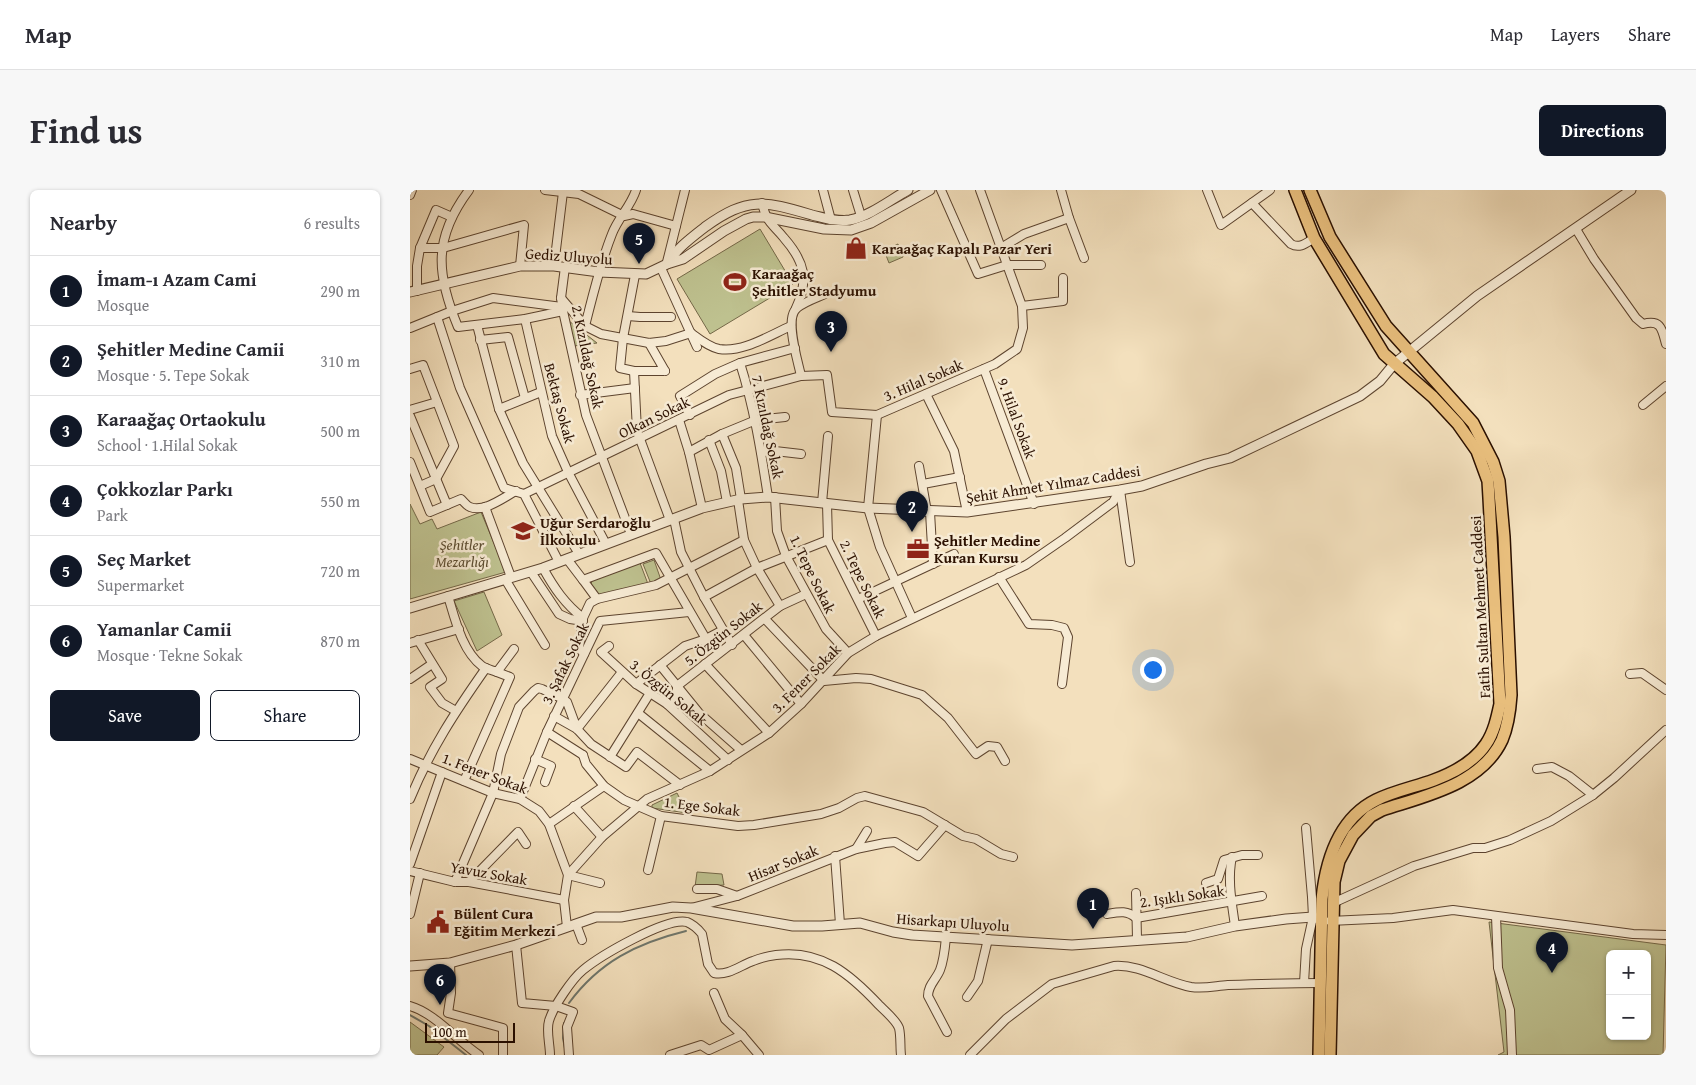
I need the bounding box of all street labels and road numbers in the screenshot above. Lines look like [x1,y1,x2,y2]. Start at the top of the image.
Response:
street label: Gediz Uluyolu [525,242,614,270]
street label: 2. Kızıldağ Sokak [567,303,609,411]
street label: 3. Hilal Sokak [880,354,966,406]
street label: Bektaş Sokak [539,361,581,446]
street label: 7. Kızıldağ Sokak [747,373,789,481]
street label: 9. Hilal Sokak [993,375,1041,462]
street label: Olkan Sokak [615,391,694,443]
street label: Şehit Ahmet Yılmaz Caddesi [964,460,1142,508]
street label: Fatih Sultan Mehmet Caddesi [1465,515,1495,699]
street label: 1. Tepe Sokak [785,531,841,617]
street label: 2. Tepe Sokak [835,536,891,622]
street label: 5. Özgün Sokak [679,595,767,670]
street label: 3. Şafak Sokak [536,618,594,707]
street label: 3. Fener Sokak [767,638,846,717]
street label: 3. Özgün Sokak [626,654,713,730]
street label: 1. Fener Sokak [439,747,531,799]
street label: 1. Ege Sokak [663,791,742,821]
street label: Hisar Sokak [745,839,822,887]
street label: Yavuz Sokak [449,856,529,890]
street label: 2. Işıklı Sokak [1138,880,1226,912]
street label: Hisarkapı Uluyolu [896,908,1011,936]

